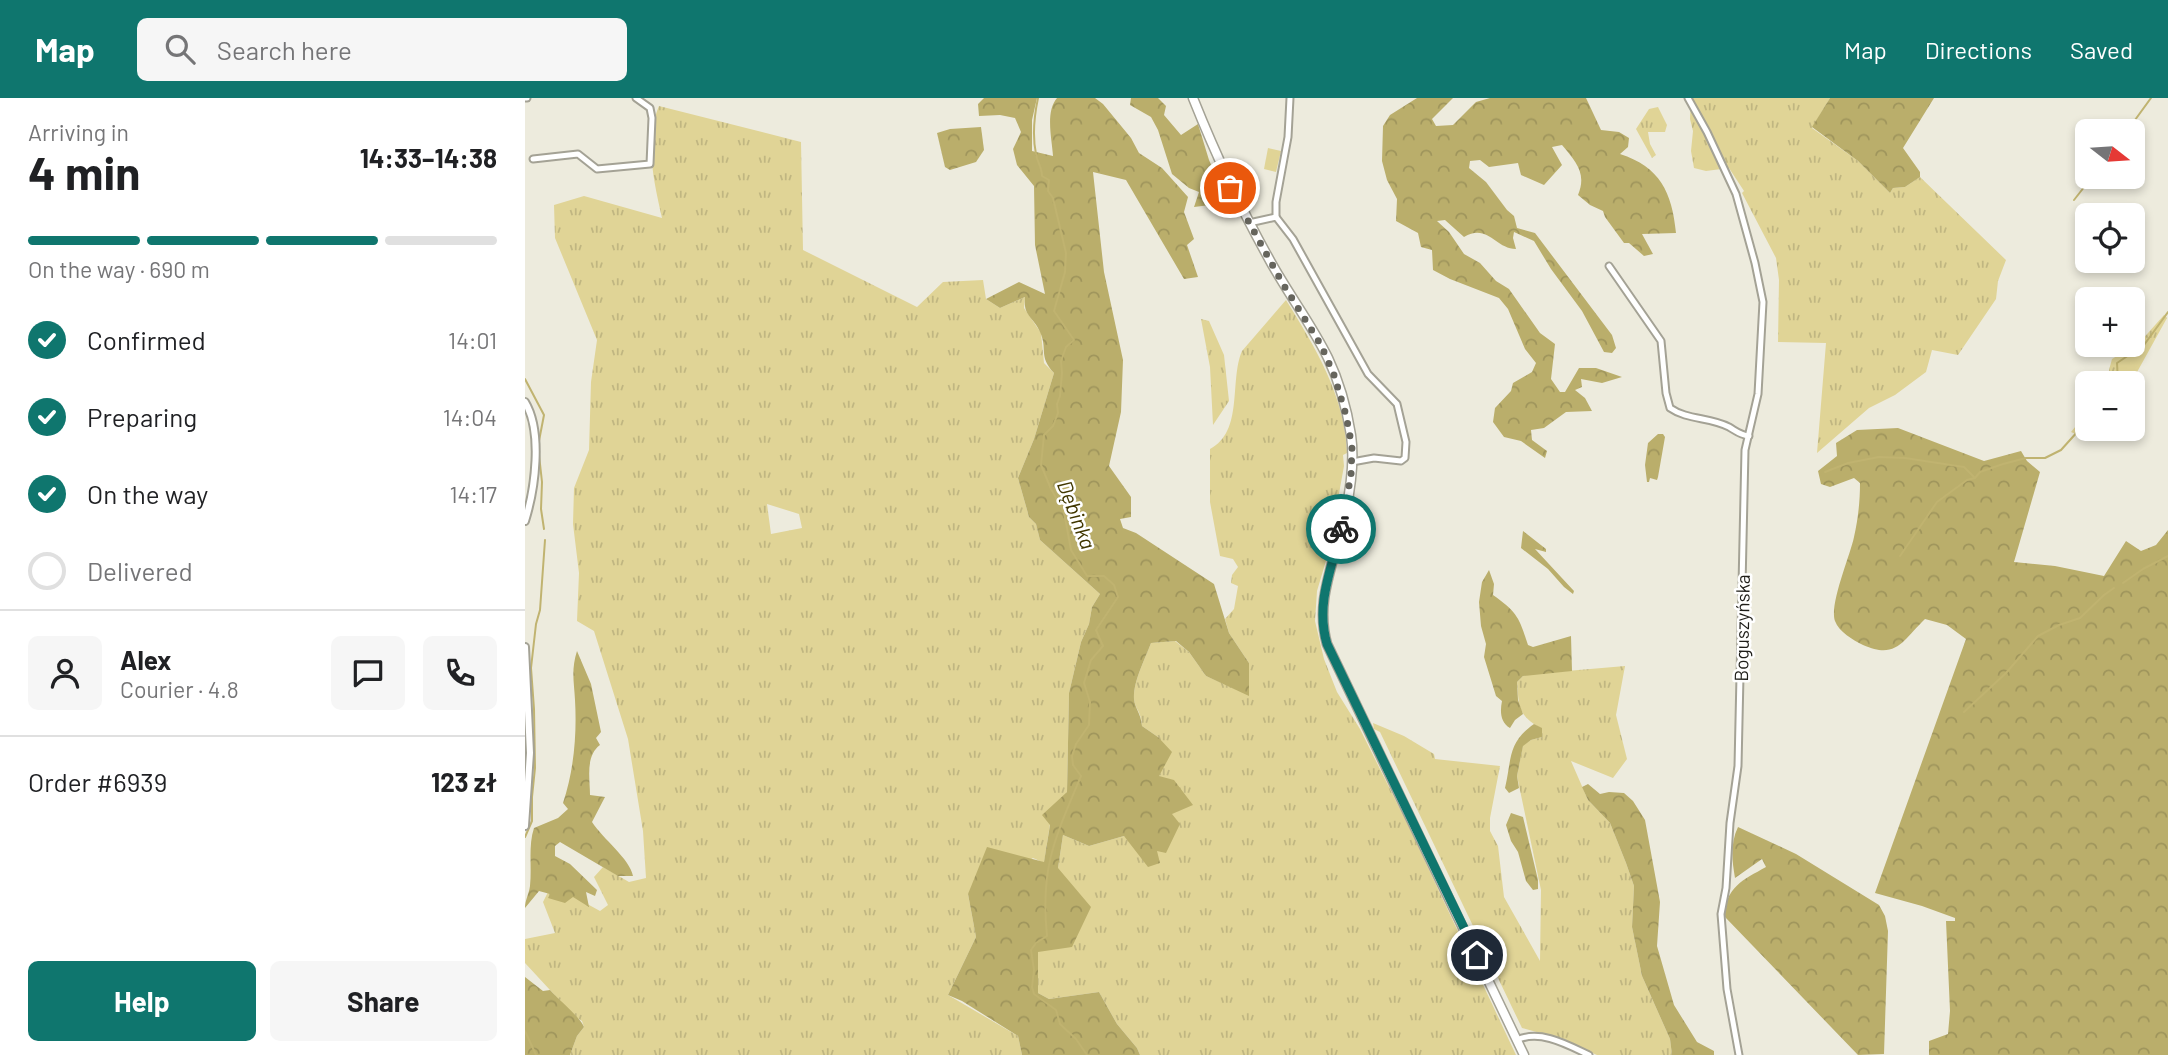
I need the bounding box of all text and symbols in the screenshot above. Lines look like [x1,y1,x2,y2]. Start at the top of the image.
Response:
search box [137,18,627,81]
text: Map [35,29,95,69]
icon: search [161,30,199,68]
text: Search here [217,34,352,65]
text: Map [1844,35,1887,64]
text: Directions [1925,35,2032,64]
text: Saved [2070,35,2133,64]
text: Arriving in [28,118,129,146]
north arrow [2075,119,2145,189]
map controls [2075,119,2145,441]
text: 14:33–14:38 [360,142,497,173]
text: 4 min [28,144,140,199]
pin [1200,158,1260,218]
icon: bag [1211,169,1249,207]
button: locate [2075,203,2145,273]
text: On the way · 690 m [28,255,210,283]
button: + [2075,287,2145,357]
icon: check [28,321,66,359]
text: Confirmed [87,324,206,355]
text: 14:01 [448,326,497,354]
button: − [2075,371,2145,441]
icon: check [28,398,66,436]
text: Preparing [87,401,197,432]
text: 14:04 [443,403,497,431]
icon: check [28,475,66,513]
water label: Dębinka [1053,476,1102,552]
text: On the way [87,478,208,509]
text: 14:17 [450,480,497,508]
courier [1306,494,1376,564]
icon: bike [1322,510,1360,548]
text: Delivered [87,555,193,586]
street label: Boguszyńska [1729,574,1754,682]
button: person [28,636,102,710]
button: chat [331,636,405,710]
button: phone [423,636,497,710]
text: Alex [120,644,171,675]
text: Courier · 4.8 [120,675,239,703]
text: Order #6939 [28,766,167,797]
text: 123 zł [431,766,497,797]
pin [1447,925,1507,985]
icon: home [1458,936,1496,974]
button: Help [28,961,256,1041]
button: Share [270,961,497,1041]

